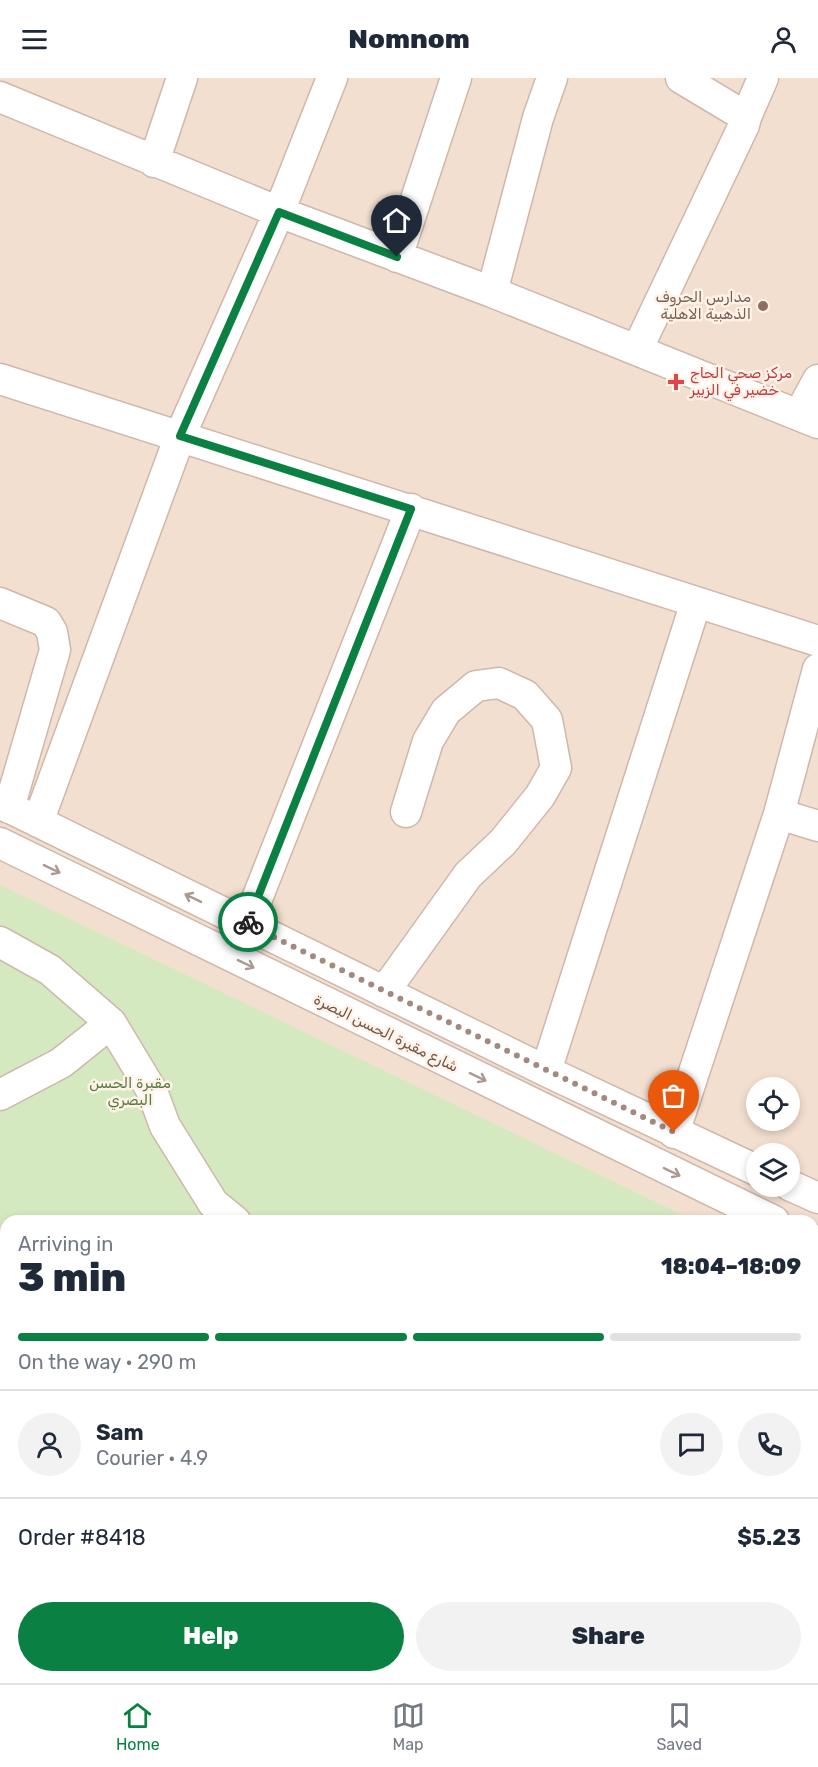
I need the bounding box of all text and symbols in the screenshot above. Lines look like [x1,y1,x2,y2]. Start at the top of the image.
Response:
icon: menu [18,23,51,56]
text: Nomnom [348,23,470,55]
icon: person [767,23,800,56]
pin [371,195,422,257]
icon: home [380,204,413,237]
place label: مدارس الحروف الذهبية الاهلية [655,288,751,323]
marker: مدارس الحروف الذهبية الاهلية [756,299,770,313]
place label: مركز صحي الحاج خضير في الزبير [689,364,792,402]
marker: مركز صحي الحاج خضير في الزبير [667,373,685,391]
one-way arrow [43,863,61,875]
one-way arrow [184,892,202,903]
courier [218,892,278,952]
icon: bike [232,906,265,939]
one-way arrow [237,959,255,970]
street label: شارع مقبرة الحسن البصرة [310,990,461,1078]
pin [648,1070,699,1132]
one-way arrow [469,1072,487,1084]
park label: مقبرة الحسن البصري [89,1074,171,1110]
map controls [746,1077,800,1197]
button: locate [746,1077,800,1131]
icon: bag [657,1079,690,1112]
button: layers [746,1143,800,1197]
one-way arrow [663,1166,681,1178]
text: Arriving in [18,1232,113,1256]
text: 18:04–18:09 [661,1253,801,1280]
text: 3 min [18,1255,126,1301]
text: On the way · 290 m [18,1350,196,1374]
button: person [18,1413,81,1476]
button: chat [660,1413,723,1476]
button: phone [738,1413,801,1476]
text: Sam [96,1419,144,1446]
text: Courier · 4.9 [96,1446,208,1470]
text: Order #8418 [18,1524,146,1551]
text: $5.23 [737,1524,801,1551]
button: Help [18,1602,404,1671]
button: Share [416,1602,801,1671]
tab: Home [116,1699,160,1754]
tab: Map [392,1699,425,1754]
tab: Saved [656,1699,702,1754]

